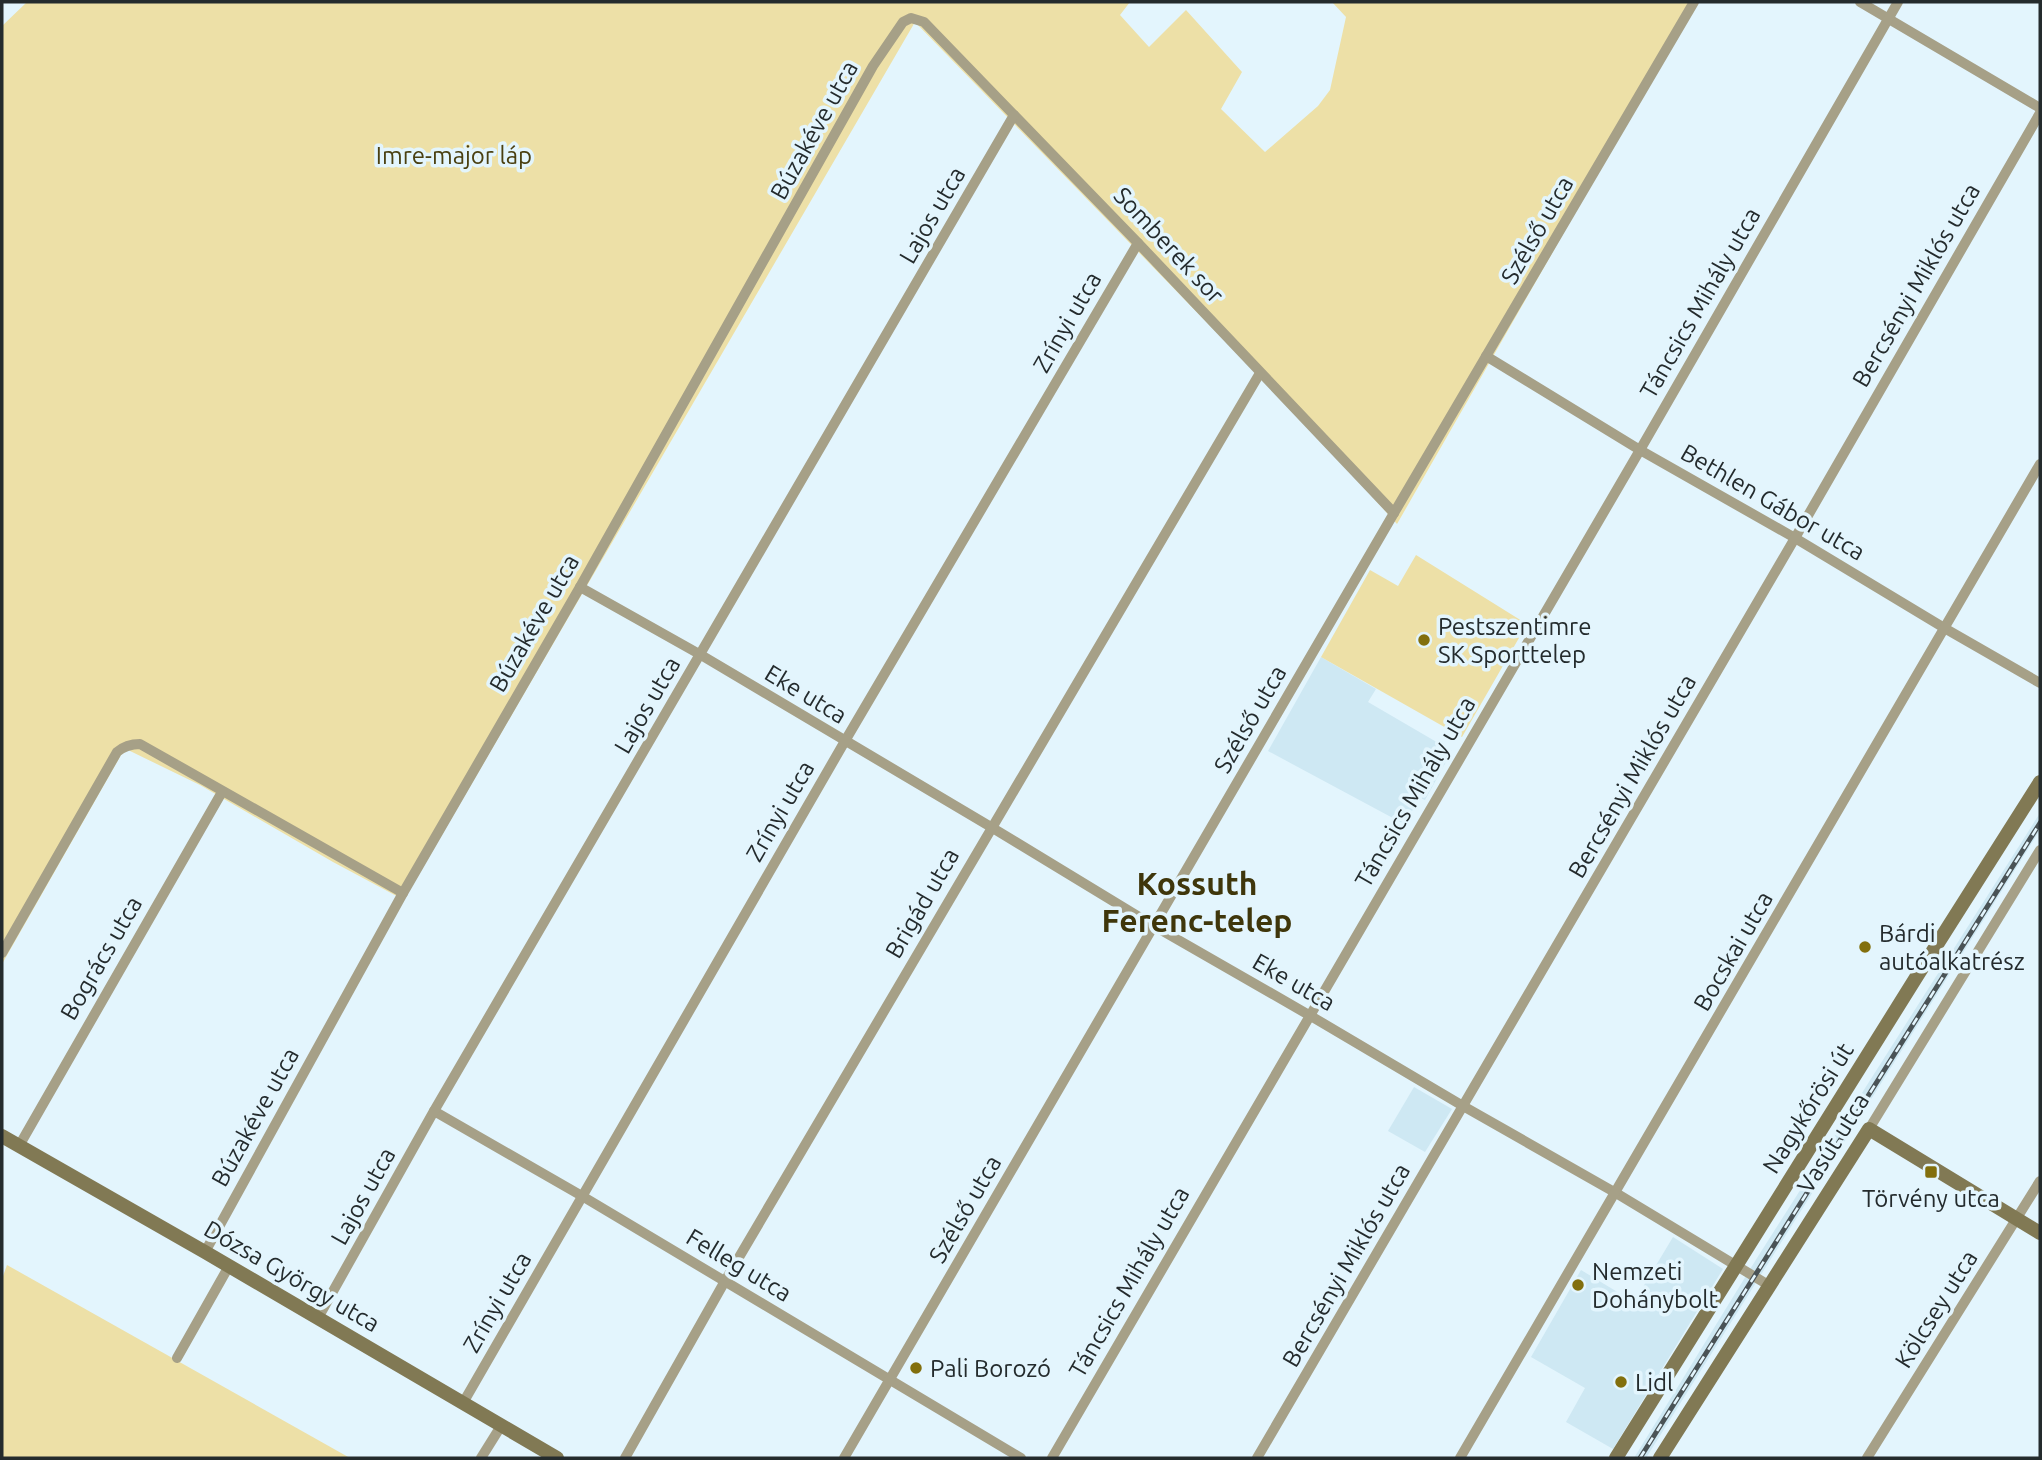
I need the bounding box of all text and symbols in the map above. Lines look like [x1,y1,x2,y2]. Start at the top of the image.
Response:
street label: Búzakéve utca [765,56,863,204]
park label: Imre-major láp [376,142,532,169]
street label: Lajos utca [894,162,970,268]
street label: Szélső utca [1495,172,1579,288]
street label: Bercsényi Miklós utca [1847,179,1985,391]
street label: Somberek sor [1109,182,1229,308]
street label: Táncsics Mihály utca [1634,203,1766,403]
street label: Zrínyi utca [1027,267,1107,377]
street label: Bethlen Gábor utca [1676,438,1870,566]
street label: Búzakéve utca [484,549,584,697]
place label: Pestszentimre SK Sporttelep [1438,613,1591,668]
marker: Pestszentimre SK Sporttelep [1416,632,1432,648]
street label: Lajos utca [609,652,685,758]
street label: Eke utca [760,659,852,729]
street label: Szélső utca [1208,661,1292,777]
street label: Bercsényi Miklós utca [1563,670,1701,882]
street label: Táncsics Mihály utca [1349,692,1481,892]
street label: Zrínyi utca [740,756,820,866]
street label: Brigád utca [880,843,964,963]
district label: Kossuth Ferenc-telep [1101,865,1293,938]
street label: Bocskai utca [1688,887,1778,1015]
street label: Bogrács utca [55,891,147,1025]
place label: Bárdi autóalkatrész [1879,920,2025,975]
marker: Bárdi autóalkatrész [1857,939,1873,955]
street label: Eke utca [1248,948,1340,1016]
street label: Nagykőrösi út [1757,1037,1859,1178]
street label: Búzakéve utca [206,1043,304,1191]
street label: Vasút utca [1792,1088,1874,1198]
street label: Lajos utca [325,1143,401,1249]
street label: Szélső utca [923,1151,1007,1267]
street label: Bercsényi Miklós utca [1277,1159,1415,1371]
marker: Törvény utca [1923,1164,1939,1180]
street label: Táncsics Mihály utca [1063,1182,1195,1382]
place label: Törvény utca [1862,1185,2000,1212]
street label: Dózsa György utca [200,1215,384,1337]
street label: Felleg utca [682,1223,796,1307]
street label: Kölcsey utca [1889,1245,1983,1373]
street label: Zrínyi utca [457,1247,537,1357]
place label: Nemzeti Dohánybolt [1592,1258,1718,1313]
marker: Nemzeti Dohánybolt [1570,1277,1586,1293]
place label: Pali Borozó [930,1355,1051,1382]
marker: Pali Borozó [908,1360,924,1376]
place label: Lidl [1635,1369,1673,1396]
marker: Lidl [1613,1374,1629,1390]

